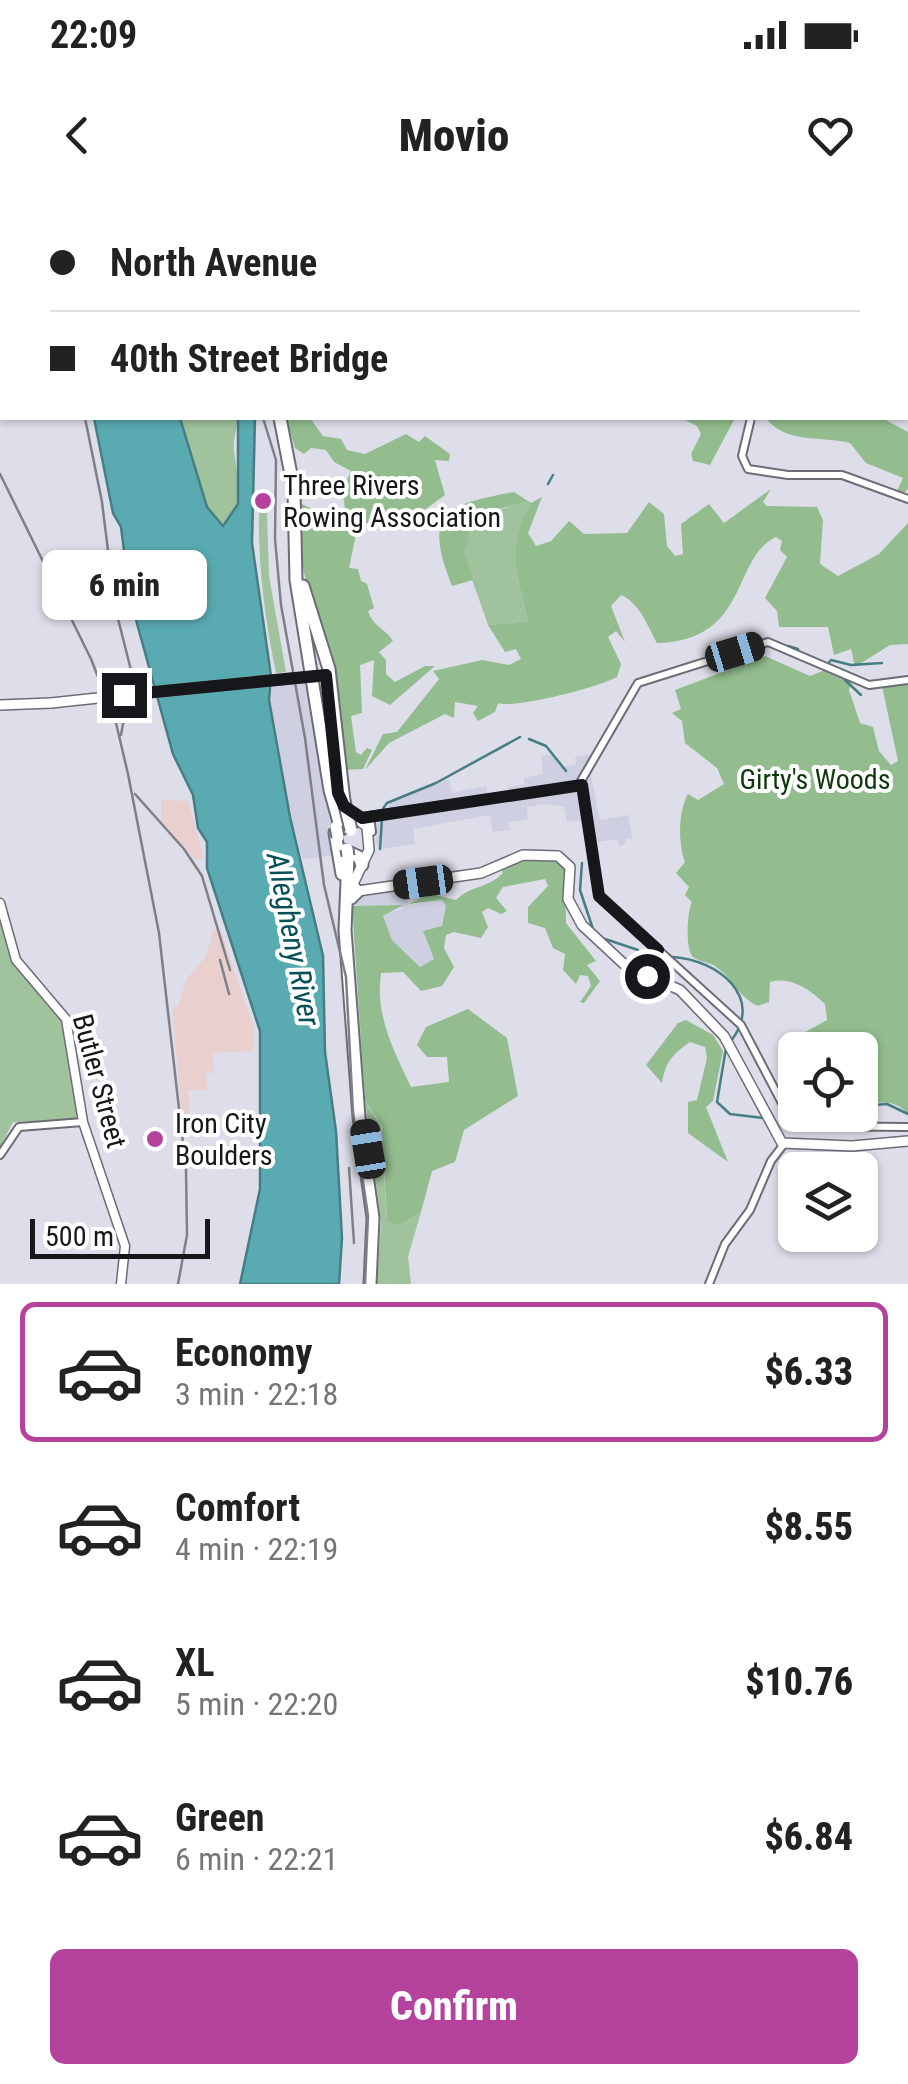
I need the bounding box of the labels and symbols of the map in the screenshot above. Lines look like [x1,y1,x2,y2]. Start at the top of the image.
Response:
place label: Three Rivers Rowing Association [283,469,501,534]
marker: Three Rivers Rowing Association [252,490,274,512]
callout: 6 min [42,550,206,620]
car [702,629,768,675]
route end [102,673,147,718]
park label: Girty's Woods [739,763,891,796]
water label: Allegheny River [259,848,328,1030]
car [391,863,455,901]
route start [625,954,670,999]
street label: Butler Street [66,1011,133,1152]
place label: Iron City Boulders [175,1107,273,1172]
car [348,1117,388,1181]
marker: Iron City Boulders [144,1128,166,1150]
scale bar [30,1214,210,1258]

